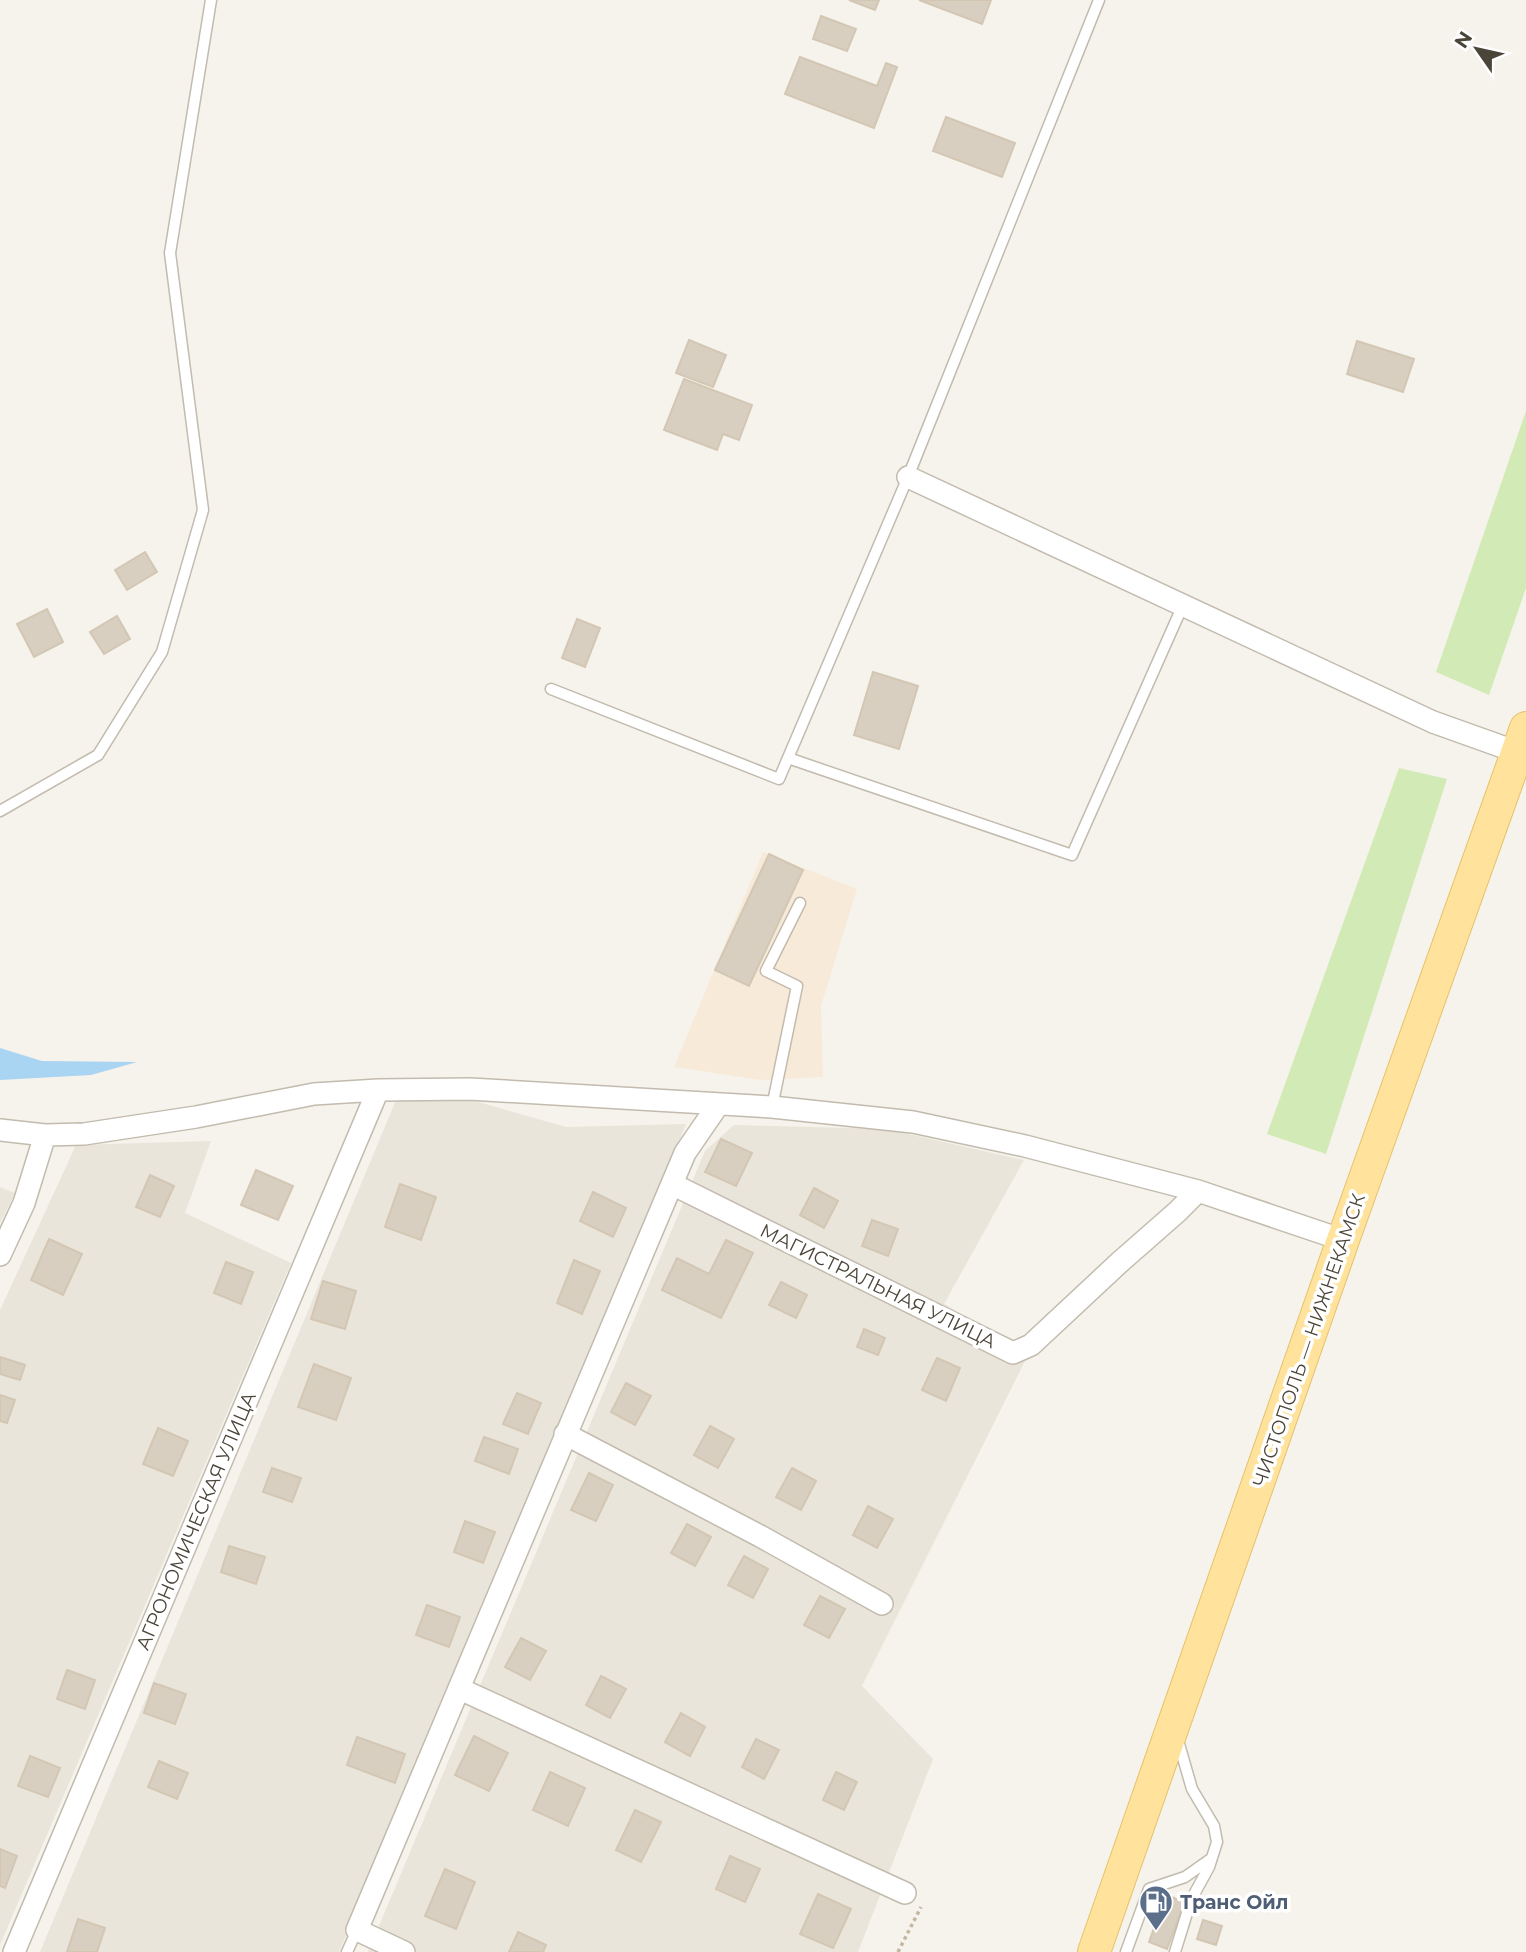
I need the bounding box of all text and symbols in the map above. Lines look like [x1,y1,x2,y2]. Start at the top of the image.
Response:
north arrow [1442,14,1512,84]
text: N [1449,27,1477,53]
street label: ЧИСТОПОЛЬ — НИЖНЕКАМСК [1248,1190,1370,1490]
street label: МАГИСТРАЛЬНАЯ УЛИЦА [756,1219,1000,1353]
street label: АГРОНОМИЧЕСКАЯ УЛИЦА [131,1389,261,1653]
fuel station icon: Транс Ойл [1137,1883,1175,1932]
place label: Транс Ойл [1180,1891,1288,1914]

